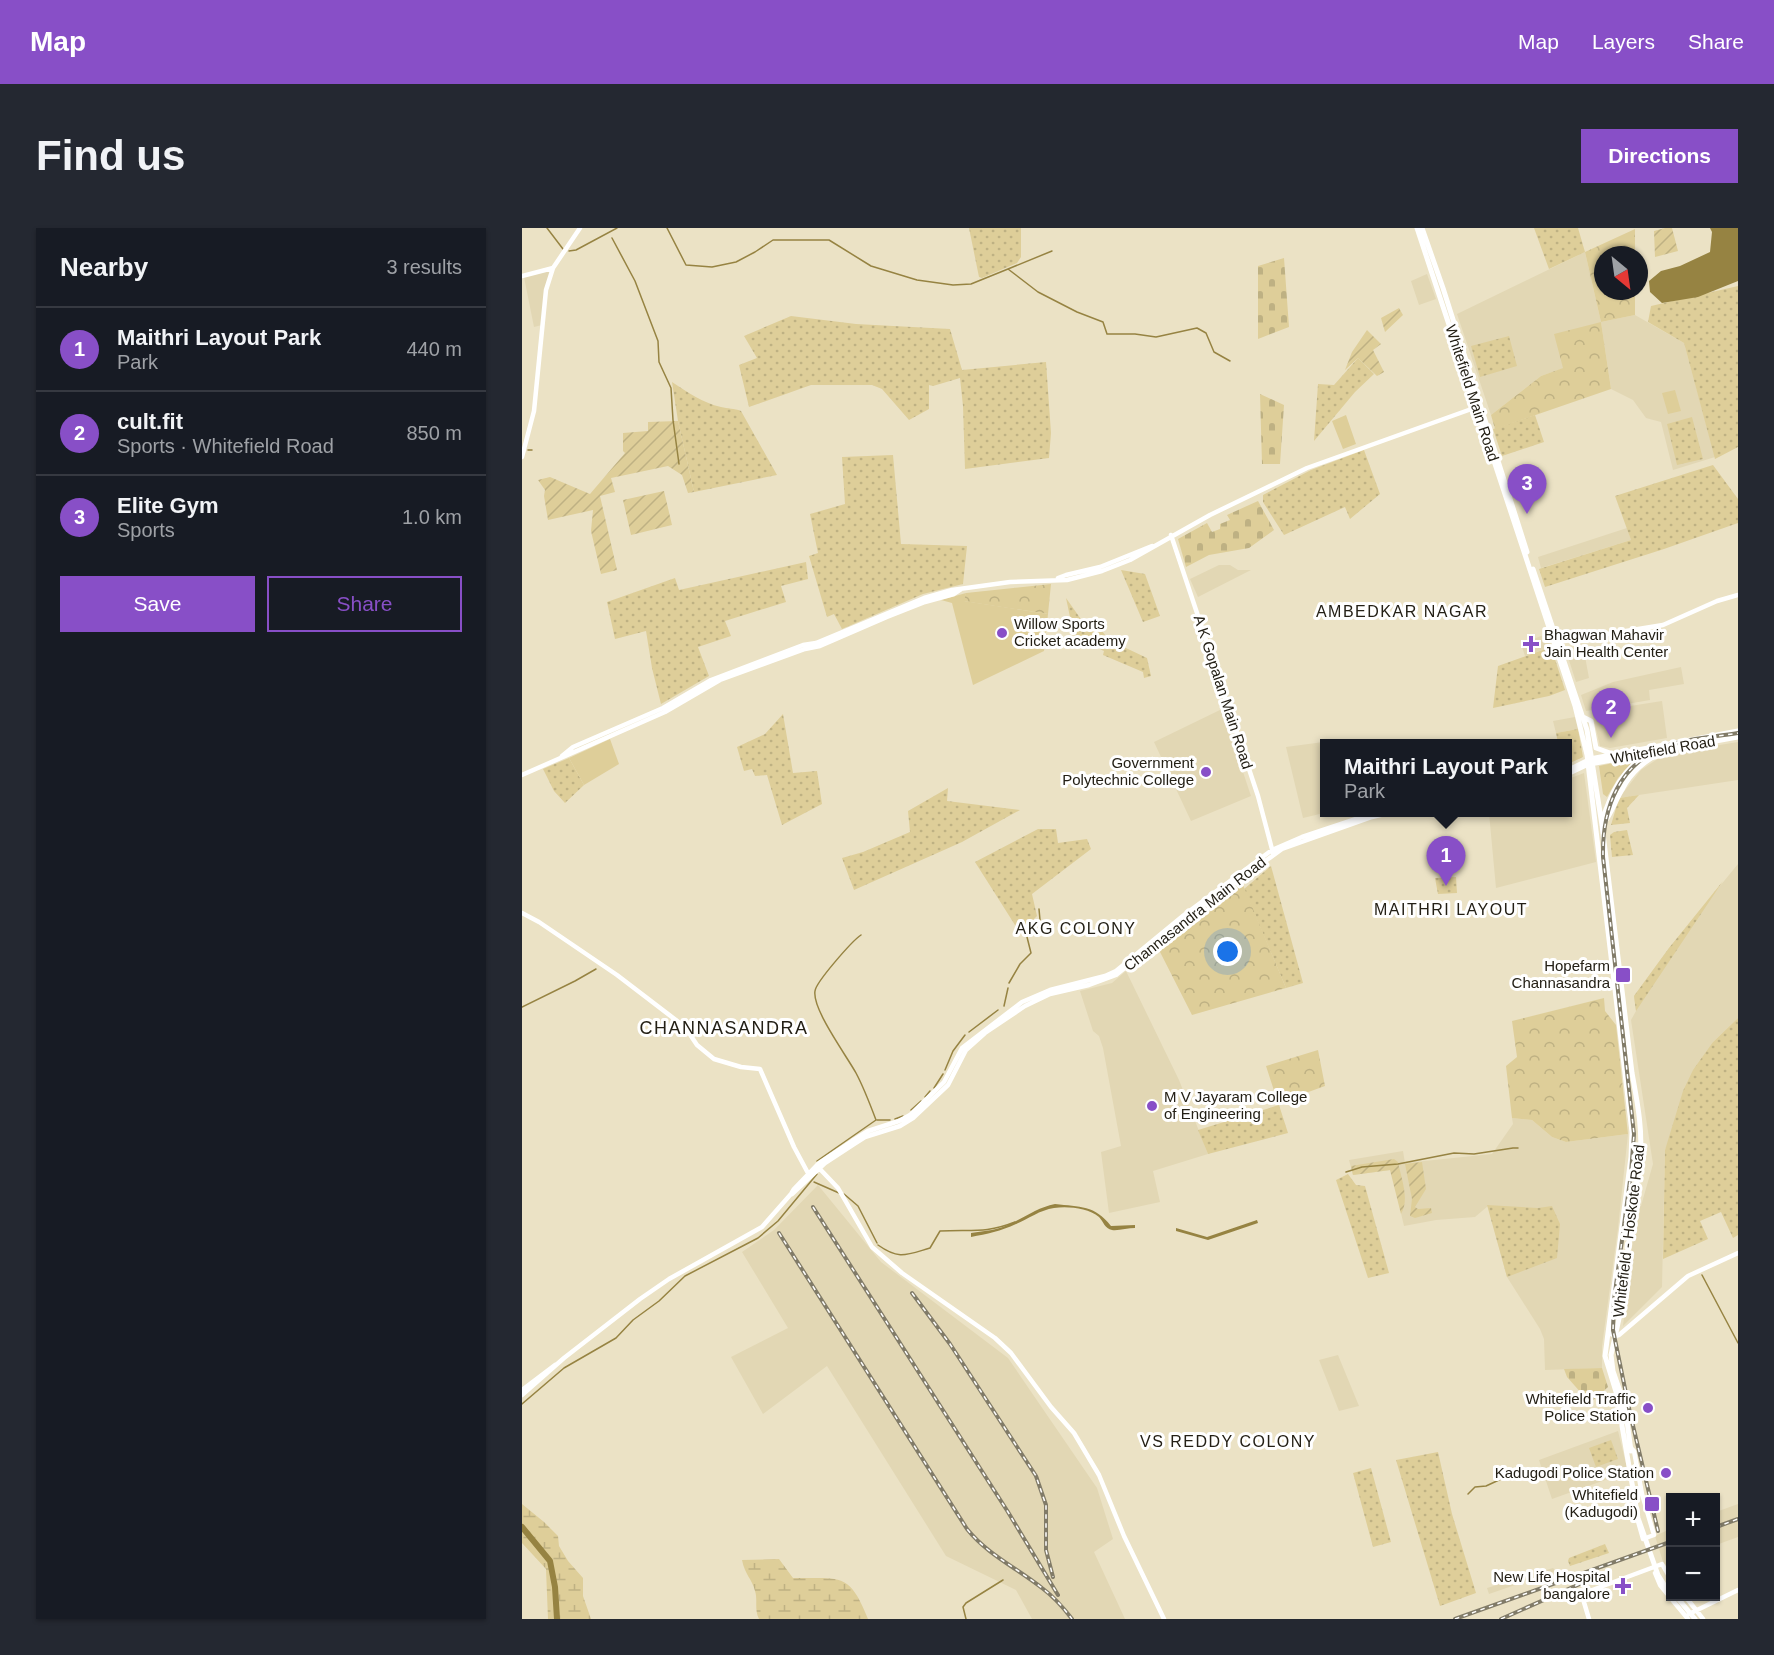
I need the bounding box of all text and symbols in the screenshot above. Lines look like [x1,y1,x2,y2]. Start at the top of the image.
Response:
text: Map [30,26,86,57]
text: Map [1518,30,1559,53]
text: Layers [1592,30,1655,53]
text: Share [1688,30,1744,53]
button: Directions [1581,129,1738,183]
text: Find us [36,132,185,179]
north arrow [1594,246,1648,300]
text: Nearby [60,252,148,282]
text: 3 results [386,256,462,278]
street label: Whitefield Main Road [1442,322,1503,463]
text: Maithri Layout Park [117,325,321,350]
text: 1 [74,338,85,360]
text: 440 m [406,338,462,360]
text: Park [117,351,158,373]
text: cult.fit [117,409,183,434]
text: 2 [74,422,85,444]
text: 850 m [406,422,462,444]
text: Sports · Whitefield Road [117,435,334,457]
pin: 3 [1508,464,1546,514]
text: Elite Gym [117,493,218,518]
text: 3 [74,506,85,528]
text: 1.0 km [402,506,462,528]
text: Sports [117,519,175,541]
button: Save [60,576,255,632]
button: Share [267,576,462,632]
district label: AMBEDKAR NAGAR [1316,603,1488,620]
street label: A K Gopalan Main Road [1191,613,1256,771]
place label: Willow Sports Cricket academy [1014,615,1126,649]
marker: Willow Sports Cricket academy [995,626,1009,640]
place label: Bhagwan Mahavir Jain Health Center [1544,626,1668,660]
marker: Bhagwan Mahavir Jain Health Center [1522,635,1540,653]
pin: 2 [1592,688,1630,738]
street label: Whitefield Road [1609,732,1717,767]
popup [1320,739,1572,817]
place label: Government Polytechnic College [1062,754,1195,788]
text: Maithri Layout Park [1344,754,1548,779]
marker: Government Polytechnic College [1199,765,1213,779]
text: Park [1344,780,1385,802]
pin: 1 [1426,836,1466,886]
street label: Channasandra Main Road [1120,853,1269,974]
district label: MAITHRI LAYOUT [1374,901,1528,918]
district label: AKG COLONY [1016,920,1136,937]
your location [1213,937,1242,966]
place label: Hopefarm Channasandra [1512,957,1611,991]
marker: Hopefarm Channasandra [1614,966,1632,984]
district label: CHANNASANDRA [639,1018,809,1038]
place label: M V Jayaram College of Engineering [1164,1088,1307,1122]
marker: M V Jayaram College of Engineering [1145,1099,1159,1113]
street label: Whitefield - Hoskote Road [1609,1143,1648,1318]
place label: Whitefield Traffic Police Station [1525,1390,1636,1424]
marker: Whitefield Traffic Police Station [1641,1401,1655,1415]
district label: VS REDDY COLONY [1140,1433,1316,1450]
place label: Kadugodi Police Station [1495,1464,1654,1481]
marker: Kadugodi Police Station [1659,1466,1673,1480]
place label: Whitefield (Kadugodi) [1565,1486,1638,1520]
map controls [1666,1493,1720,1601]
button: + [1666,1493,1720,1547]
marker: Whitefield (Kadugodi) [1643,1495,1661,1513]
button: − [1666,1547,1720,1601]
place label: New Life Hospital bangalore [1493,1568,1610,1602]
marker: New Life Hospital bangalore [1614,1577,1632,1595]

